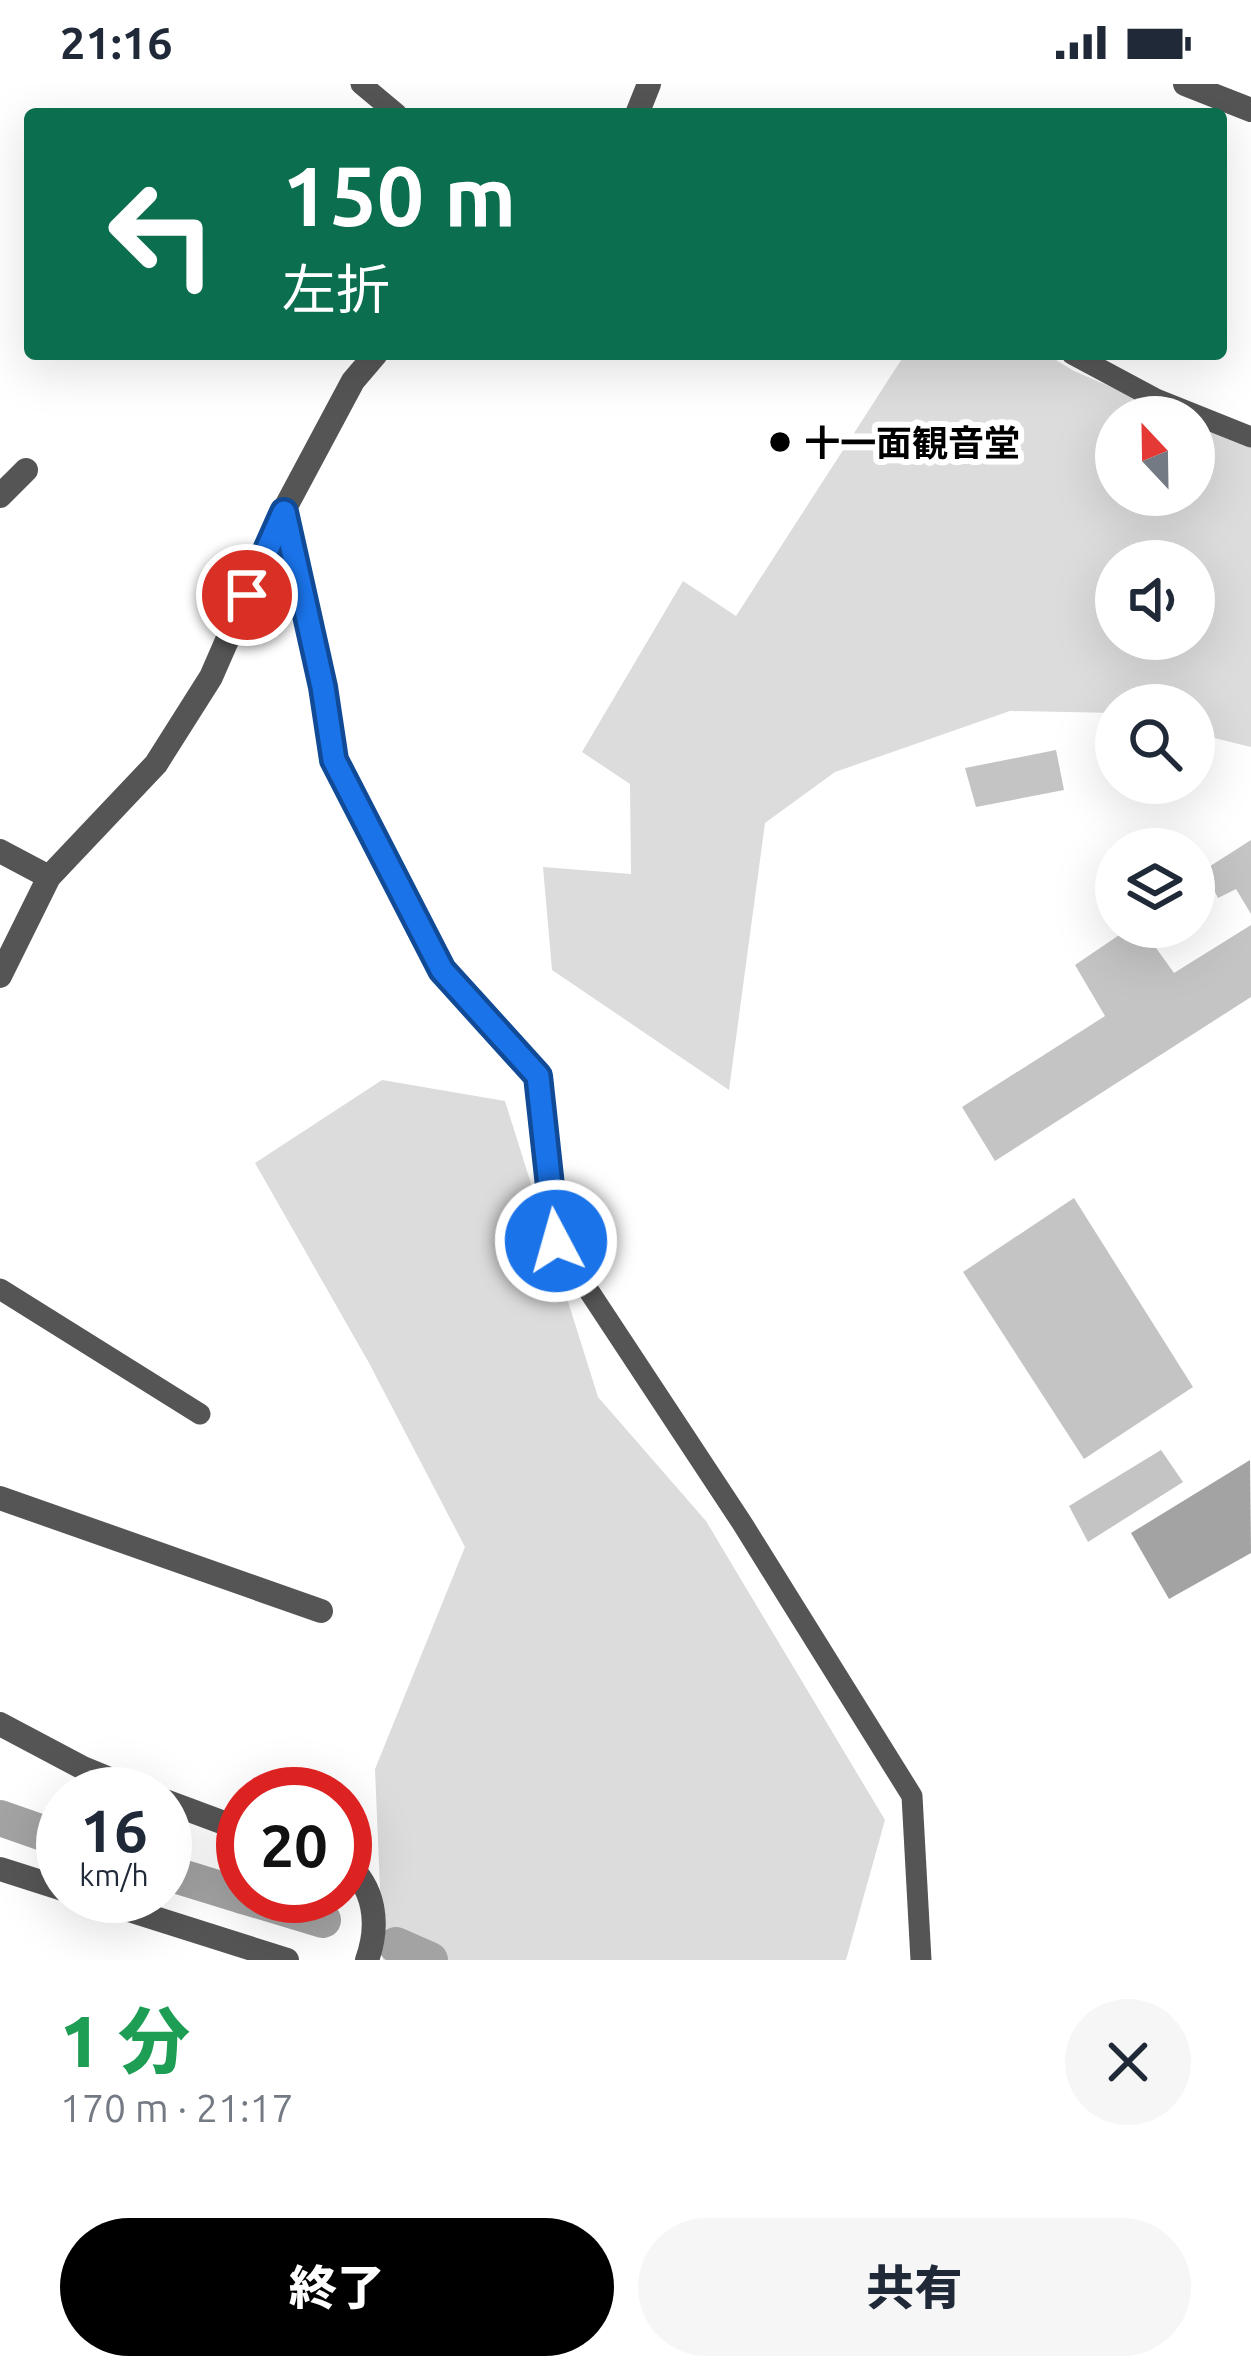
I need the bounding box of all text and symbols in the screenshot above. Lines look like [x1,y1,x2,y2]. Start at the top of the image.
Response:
text: 21:16 [60,17,173,68]
text: 150 m [282,148,516,242]
icon: left [84,156,240,312]
text: 左折 [282,259,390,319]
north arrow [1095,396,1215,516]
map controls [1095,396,1215,948]
place label: 十一面観音堂 [804,422,1020,463]
marker: 十一面観音堂 [767,429,793,455]
button: sound [1095,540,1215,660]
pin [196,544,298,646]
icon: arrive [214,562,280,628]
button: search [1095,684,1215,804]
button: layers [1095,828,1215,948]
position arrow [493,1178,619,1304]
speed limit sign: 20 [216,1767,372,1923]
text: 16 [80,1796,148,1863]
text: km/h [79,1858,149,1892]
button: close [1065,1999,1191,2125]
text: 1 分 [60,2000,190,2081]
text: 170 m · 21:17 [60,2086,294,2129]
button: 終了 [60,2218,614,2356]
button: 共有 [638,2218,1191,2356]

